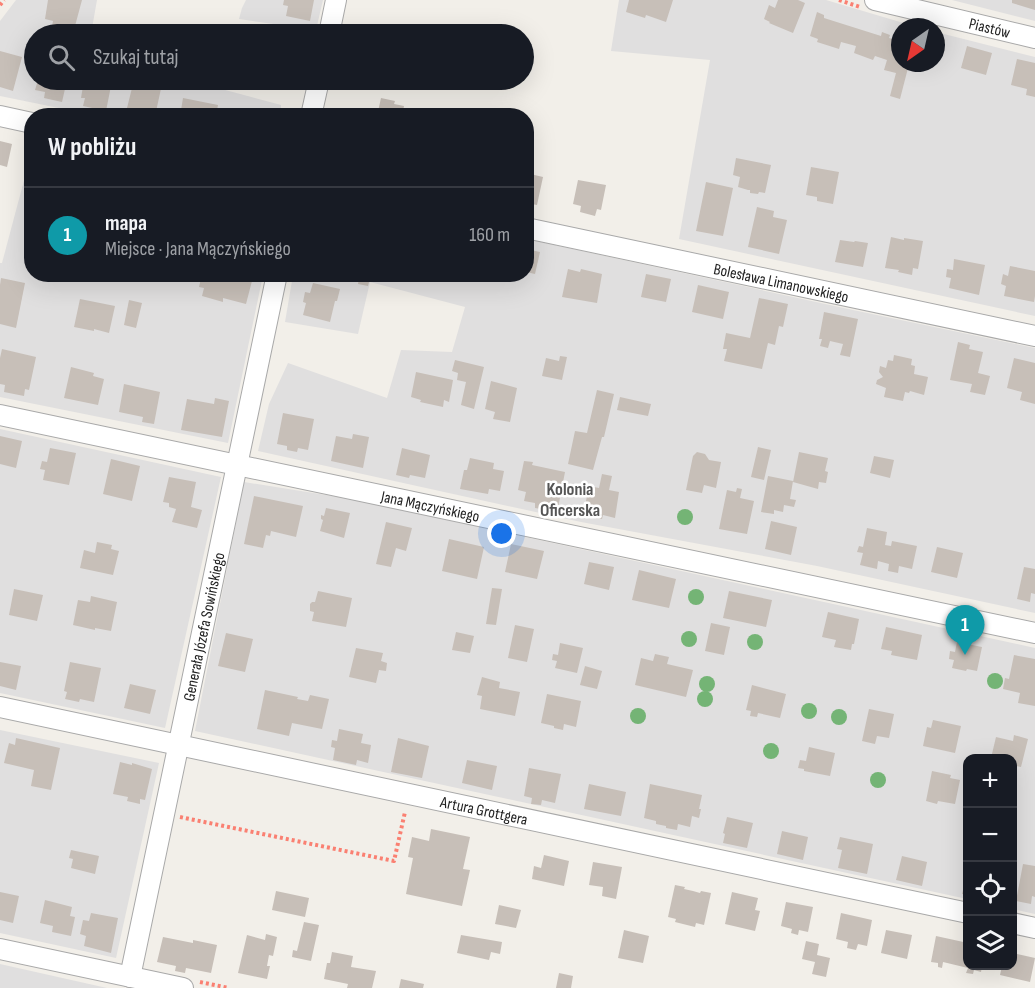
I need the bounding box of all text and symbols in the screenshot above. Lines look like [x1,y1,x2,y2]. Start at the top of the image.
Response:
street label: Piastów [967,15,1012,43]
north arrow [891,18,945,72]
search box [24,24,534,90]
icon: search [45,41,78,74]
text: Szukaj tutaj [93,44,179,71]
text: W pobliżu [48,132,136,163]
text: mapa [105,210,147,237]
text: 1 [64,223,71,247]
text: 160 m [469,223,510,247]
text: Miejsce · Jana Mączyńskiego [105,237,291,261]
street label: Bolesława Limanowskiego [712,260,850,307]
district label: Kolonia Oficerska [540,479,600,521]
street label: Jana Mączyńskiego [378,487,481,527]
your location [487,519,516,548]
street label: Generała Józefa Sowińskiego [180,551,230,703]
pin: 1 [946,606,984,655]
map controls [963,754,1017,970]
button: + [963,754,1017,808]
street label: Artura Grottgera [438,793,529,830]
button: − [963,808,1017,862]
button: locate [963,862,1017,916]
button: layers [963,916,1017,970]

